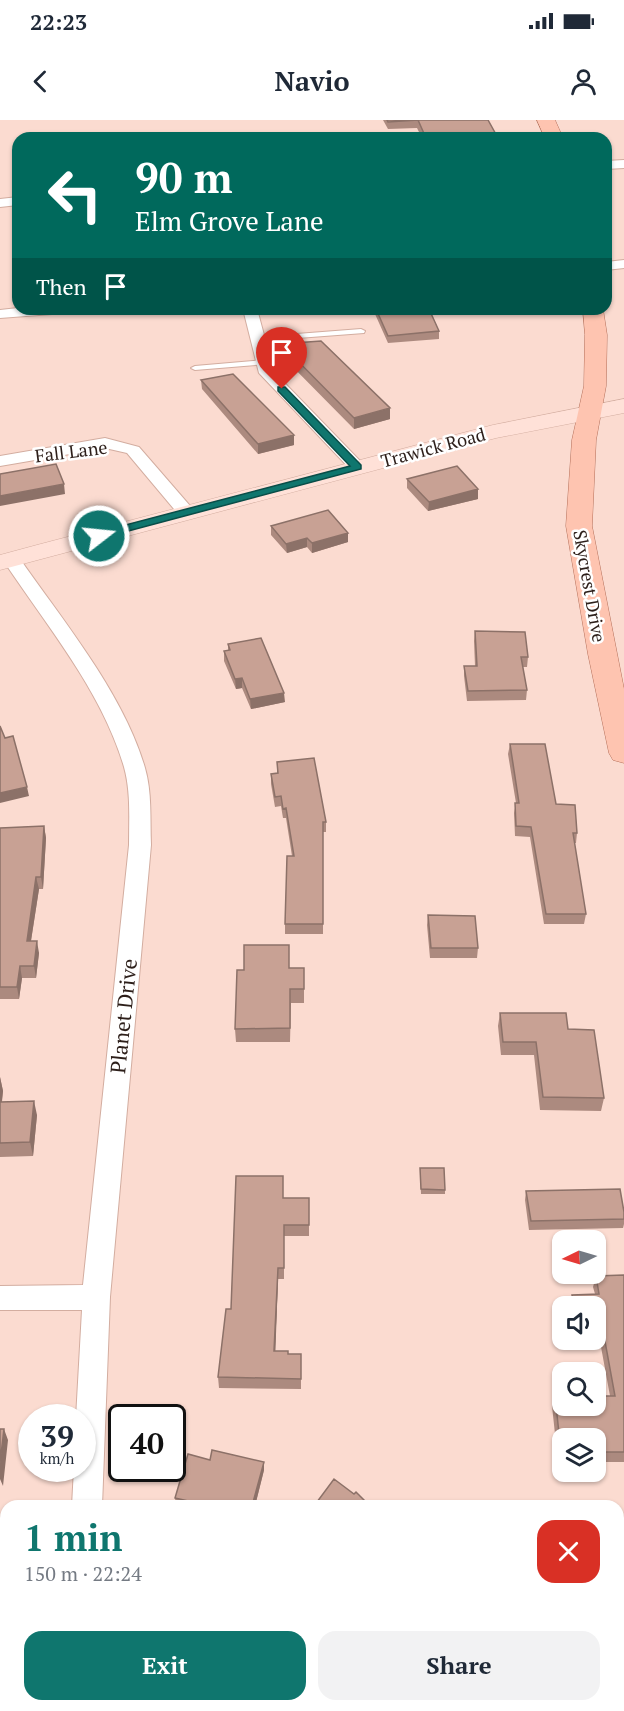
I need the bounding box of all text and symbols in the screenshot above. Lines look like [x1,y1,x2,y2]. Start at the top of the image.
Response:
text: 22:23 [30,7,87,36]
text: Navio [274,63,350,99]
icon: back [24,65,57,98]
icon: person [567,65,600,98]
text: 90 m [135,149,233,205]
icon: left [36,156,114,234]
text: Elm Grove Lane [135,203,324,239]
icon: arrive [99,270,132,303]
text: Then [36,272,87,301]
pin [256,327,307,389]
icon: arrive [265,336,298,369]
street label: Trawick Road [378,422,488,472]
street label: Fall Lane [33,435,109,467]
position arrow [67,504,131,568]
street label: Skycrest Drive [568,528,612,644]
street label: Planet Drive [103,957,143,1075]
north arrow [552,1230,606,1284]
map controls [552,1230,606,1482]
button: sound [552,1296,606,1350]
button: search [552,1362,606,1416]
speed limit sign: 40 [108,1404,186,1482]
text: 39 [40,1416,74,1456]
button: layers [552,1428,606,1482]
text: km/h [40,1448,74,1468]
text: 1 min [24,1514,122,1561]
button: close [537,1520,600,1583]
text: 150 m · 22:24 [24,1560,142,1587]
button: Exit [24,1631,306,1700]
button: Share [318,1631,600,1700]

